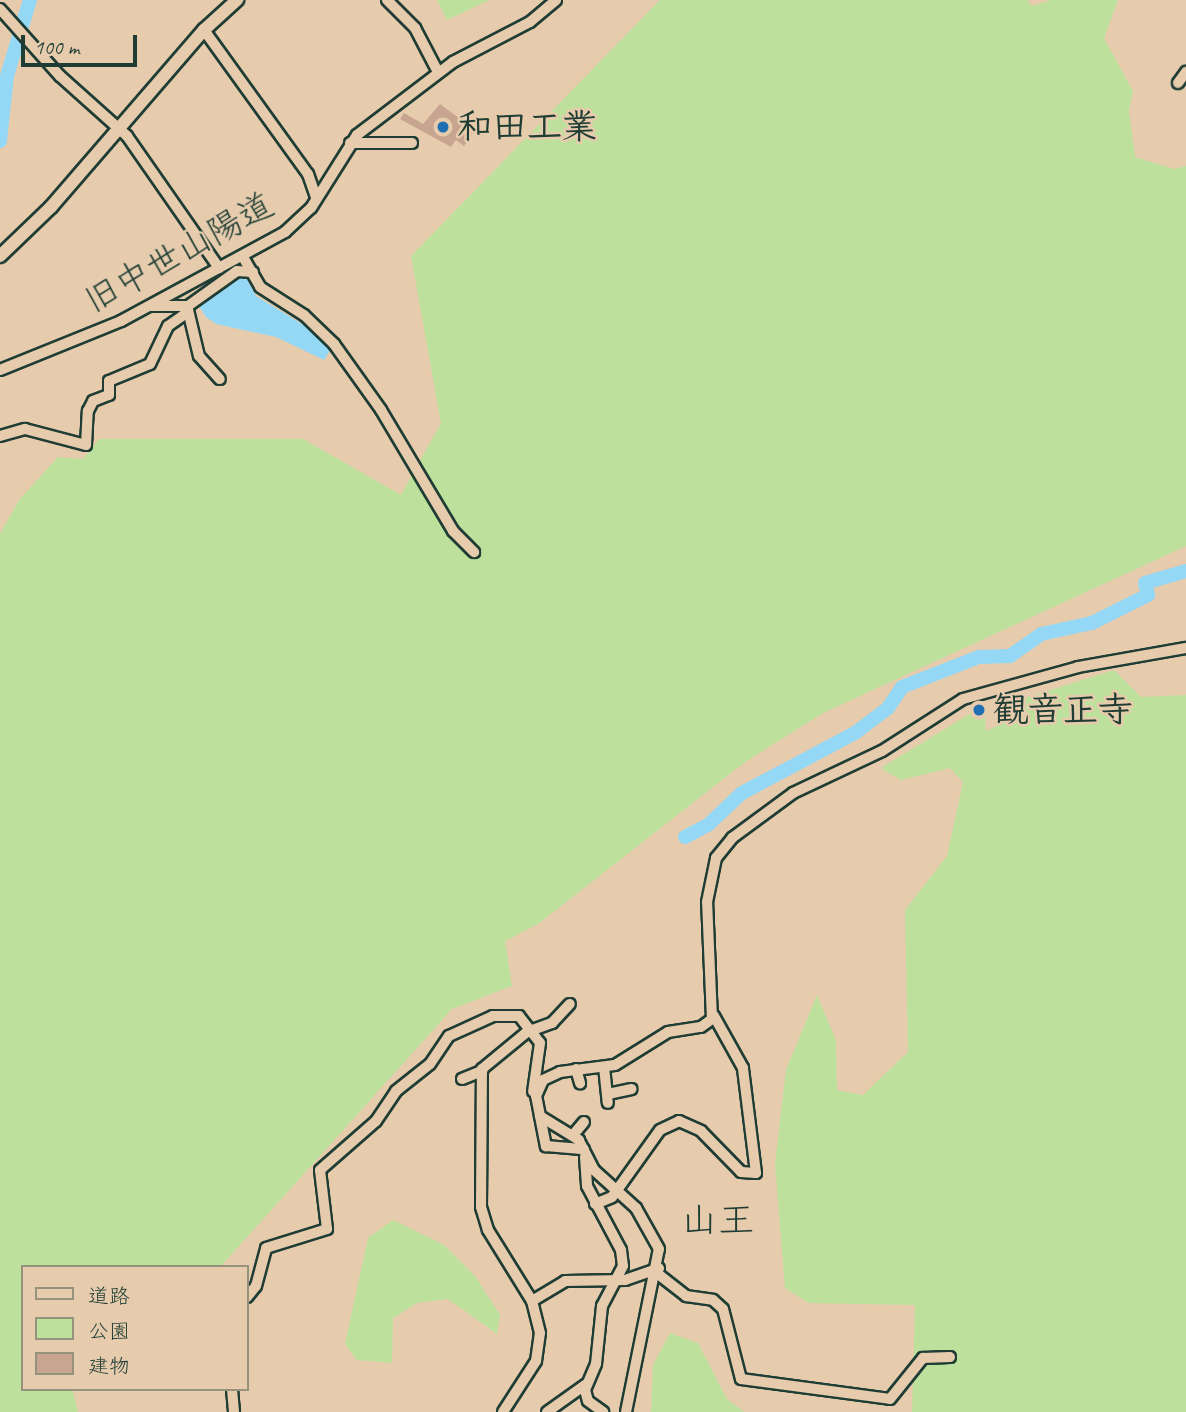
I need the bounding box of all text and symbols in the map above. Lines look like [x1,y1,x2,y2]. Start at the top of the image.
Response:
scale bar [24,21,140,65]
text: 100 m [34,34,79,60]
place label: 和田工業 [457,106,597,148]
marker: 和田工業 [435,119,451,135]
street label: 旧中世山陽道 [77,184,281,322]
place label: 観音正寺 [993,689,1133,731]
marker: 観音正寺 [971,702,987,718]
district label: 山王 [681,1198,755,1242]
legend [21,1265,248,1391]
text: 道路 [88,1283,130,1309]
text: 公園 [88,1318,130,1344]
text: 建物 [88,1353,130,1379]

